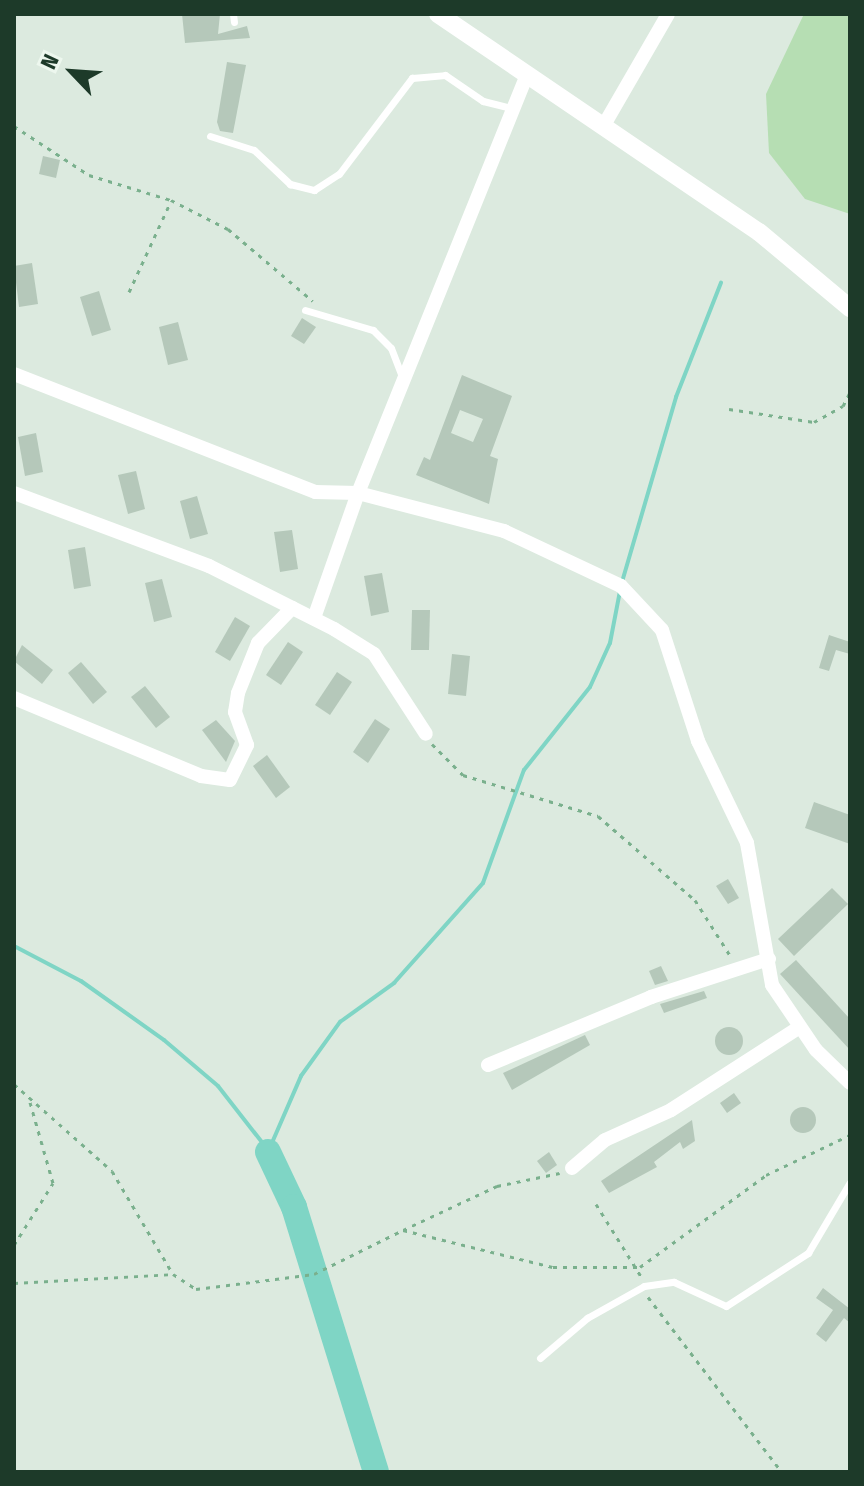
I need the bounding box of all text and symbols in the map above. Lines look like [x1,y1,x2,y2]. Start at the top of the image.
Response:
north arrow [32,32,112,112]
text: N [35,50,65,73]

